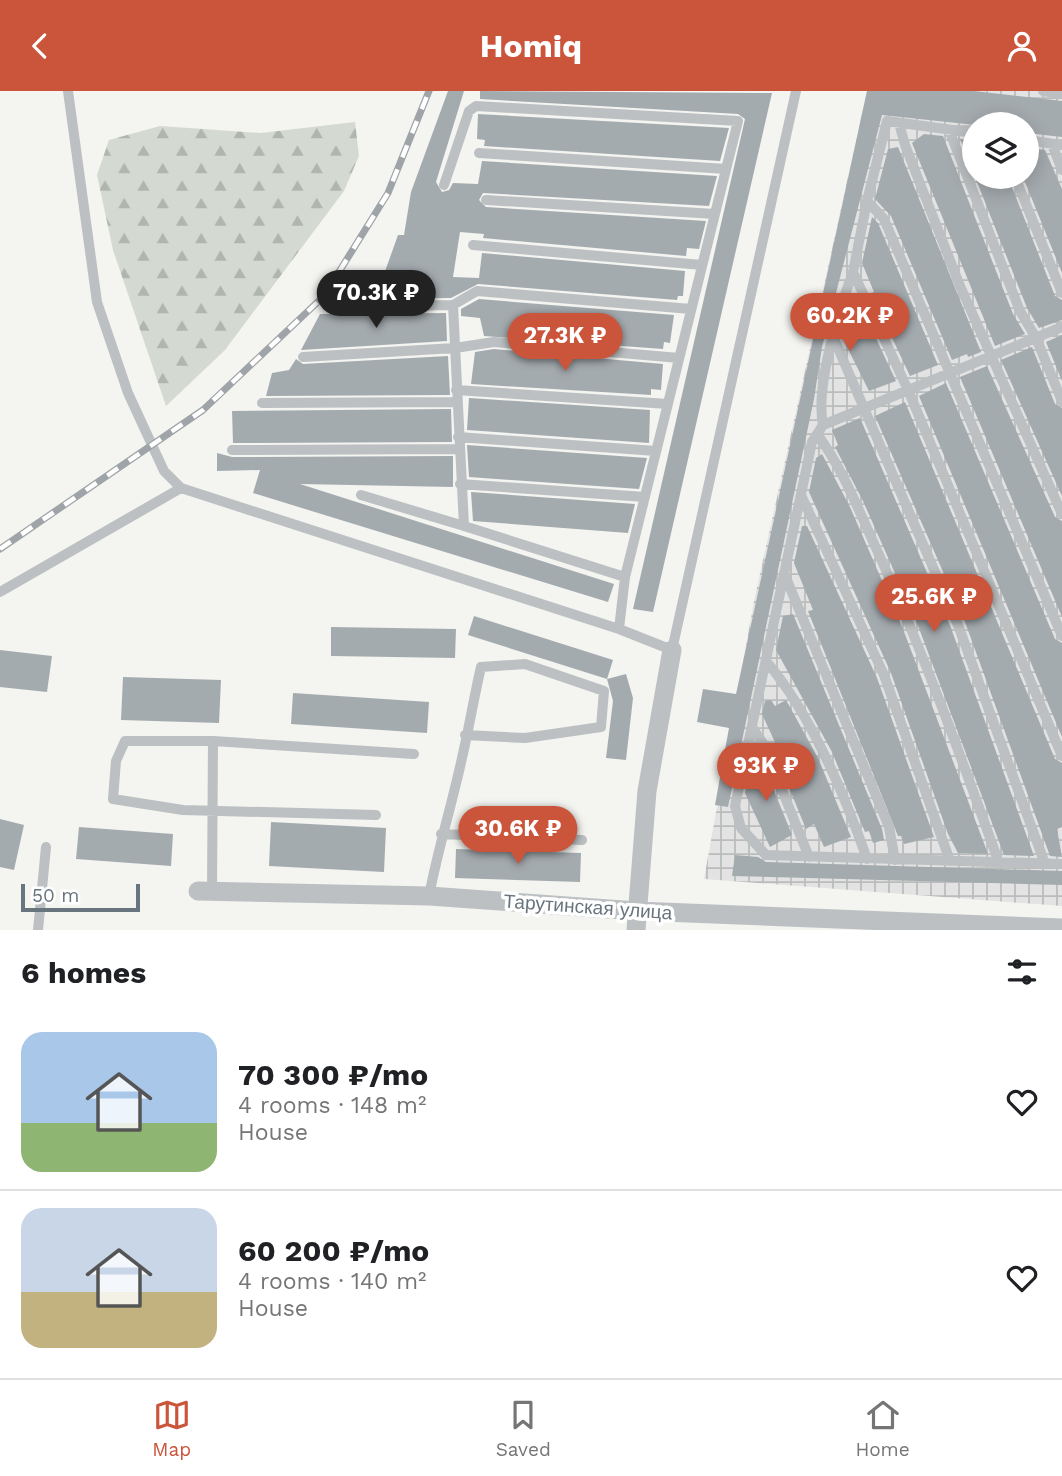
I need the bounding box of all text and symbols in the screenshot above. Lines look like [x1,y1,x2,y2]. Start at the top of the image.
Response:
icon: back [21,27,59,65]
text: Homiq [480,27,582,65]
icon: person [1003,27,1041,65]
map controls [962,112,1039,189]
button: layers [962,112,1039,189]
pin: 70.3K ₽ [311,271,441,330]
text: 70.3K ₽ [333,279,419,306]
pin: 60.2K ₽ [785,293,915,353]
text: 60.2K ₽ [806,302,894,329]
pin: 27.3K ₽ [500,313,630,373]
text: 27.3K ₽ [523,322,607,349]
pin: 25.6K ₽ [869,575,999,634]
text: 25.6K ₽ [891,583,977,610]
pin: 93K ₽ [717,743,815,803]
text: 93K ₽ [733,752,799,779]
pin: 30.6K ₽ [453,807,583,866]
text: 30.6K ₽ [474,815,562,842]
scale bar [21,881,140,913]
text: 50 m [32,884,79,907]
street label: Тарутинская улица [503,890,673,924]
icon: filters [1003,953,1041,991]
text: 6 homes [21,955,146,990]
text: 70 300 ₽/mo [238,1057,428,1092]
icon: home [77,1060,161,1144]
icon: heart [1003,1083,1041,1121]
text: 4 rooms · 148 m² [238,1092,426,1119]
text: House [238,1119,308,1146]
text: 60 200 ₽/mo [238,1233,429,1268]
icon: home [77,1236,161,1320]
icon: heart [1003,1259,1041,1297]
text: 4 rooms · 140 m² [238,1268,426,1295]
text: House [238,1295,308,1322]
tab: Map [152,1396,191,1461]
tab: Saved [496,1396,551,1461]
tab: Home [855,1396,910,1461]

